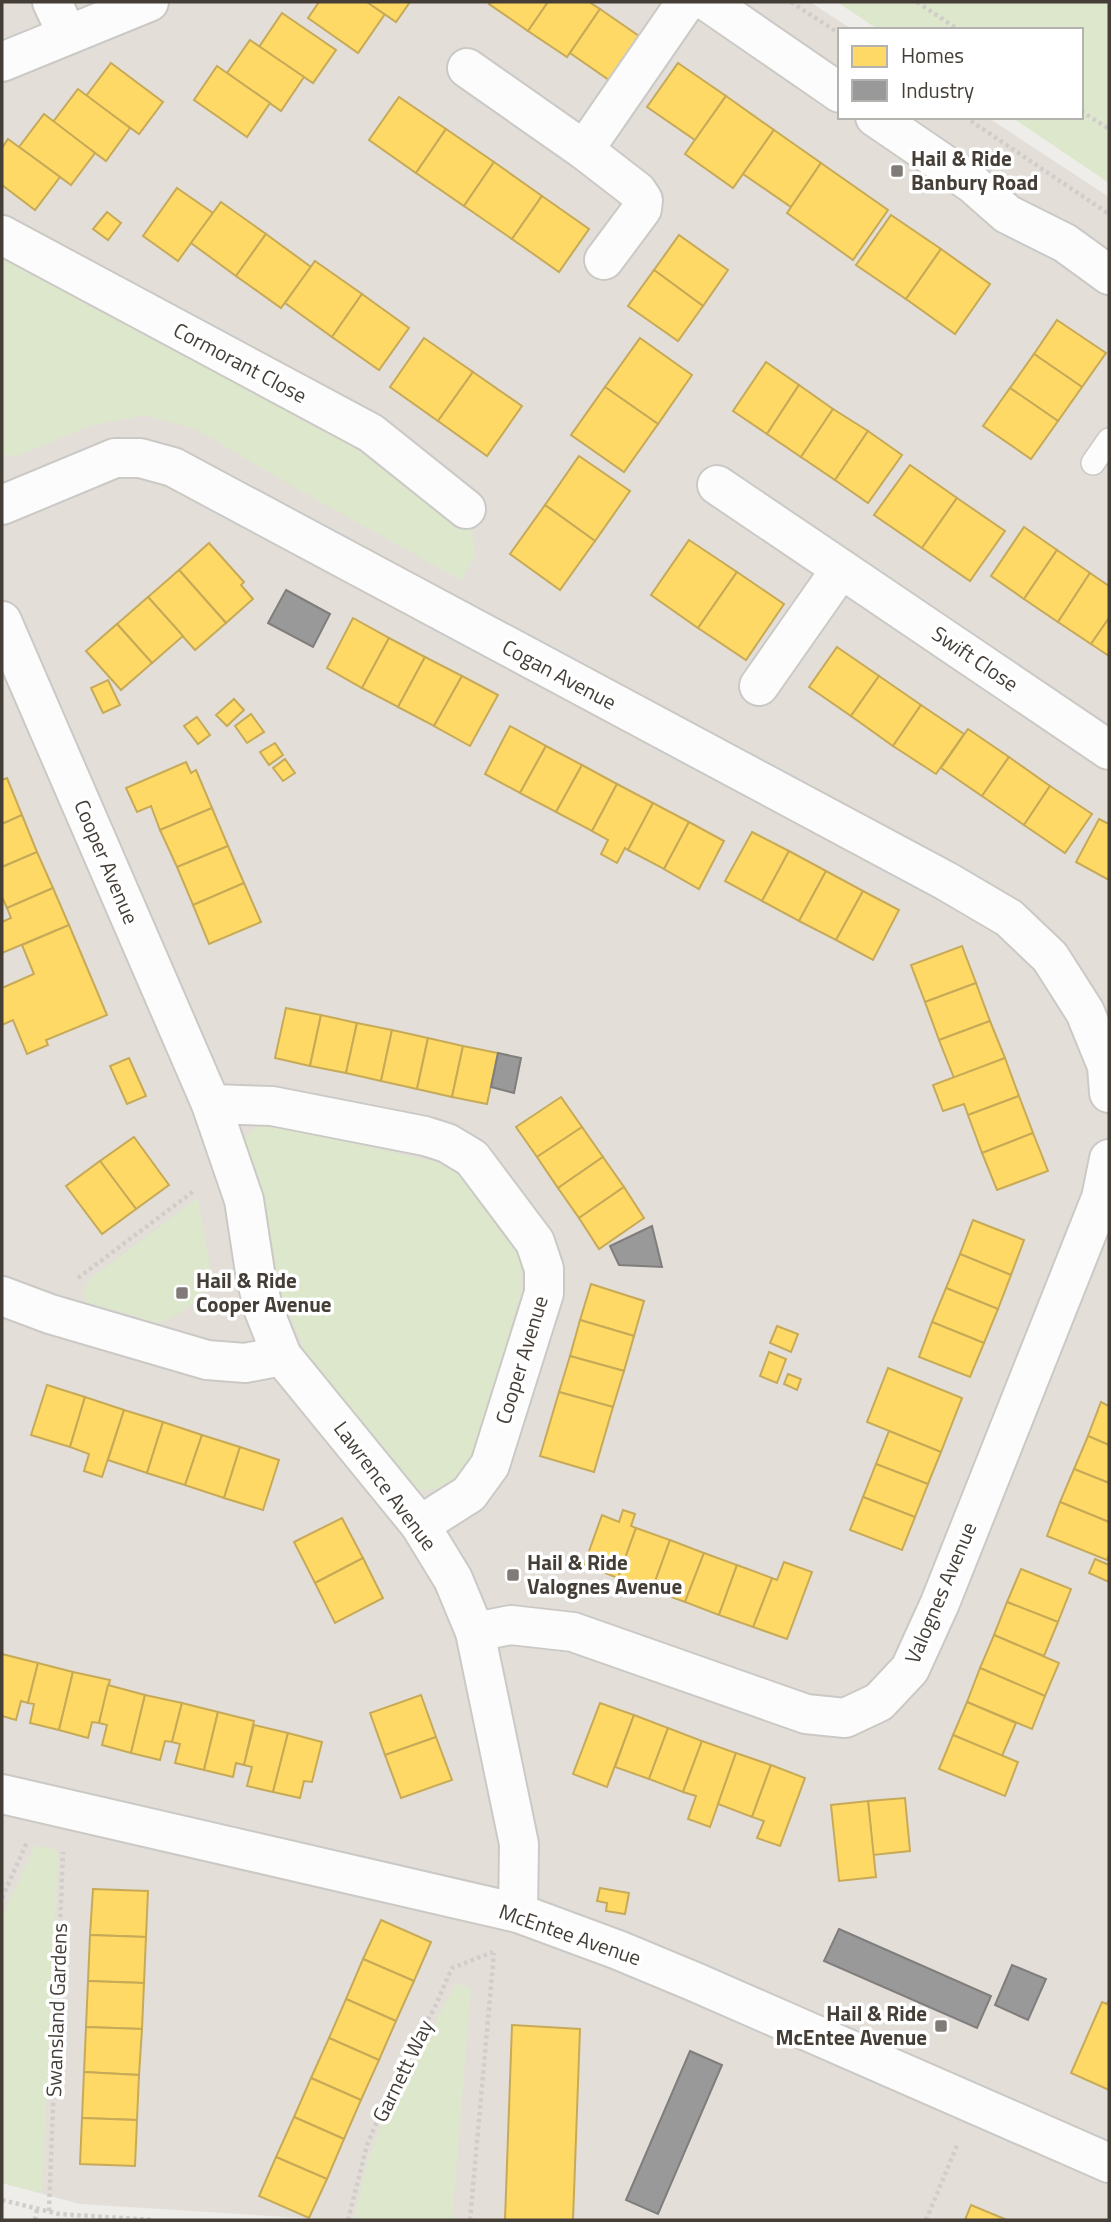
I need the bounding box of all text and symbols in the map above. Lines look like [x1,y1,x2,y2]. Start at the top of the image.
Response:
legend [838,28,1083,119]
text: Homes [901,39,964,71]
text: Industry [901,74,974,106]
place label: Hail & Ride Banbury Road [911,142,1038,198]
marker: Hail & Ride Banbury Road [889,163,905,179]
street label: Cormorant Close [168,313,313,411]
street label: Swift Close [926,617,1025,699]
street label: Cogan Avenue [497,631,622,718]
street label: Cooper Avenue [66,794,148,929]
place label: Hail & Ride Cooper Avenue [196,1264,331,1320]
marker: Hail & Ride Cooper Avenue [174,1285,190,1301]
street label: Cooper Avenue [486,1292,556,1428]
street label: Lawrence Avenue [326,1414,445,1557]
street label: Valognes Avenue [896,1517,984,1668]
place label: Hail & Ride Valognes Avenue [527,1546,682,1602]
marker: Hail & Ride Valognes Avenue [505,1567,521,1583]
street label: McEntee Avenue [495,1895,646,1973]
street label: Swansland Gardens [37,1922,75,2098]
place label: Hail & Ride McEntee Avenue [776,1997,927,2053]
street label: Garnett Way [363,2014,441,2127]
marker: Hail & Ride McEntee Avenue [933,2018,949,2034]

